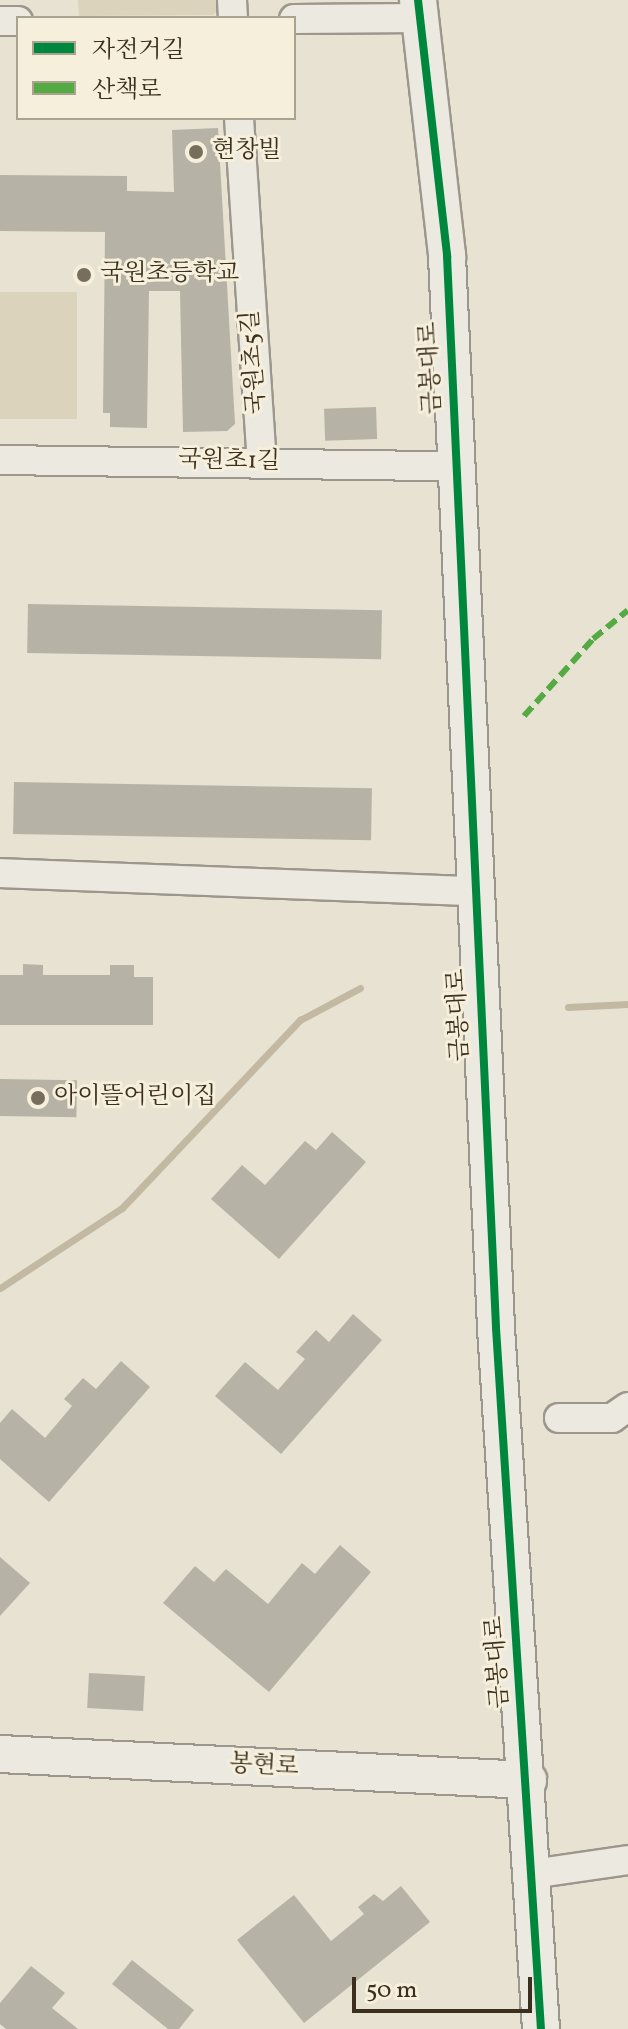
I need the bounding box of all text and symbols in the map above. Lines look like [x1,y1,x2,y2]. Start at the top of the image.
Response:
legend [16,16,296,120]
text: 자전거길 [92,34,185,68]
text: 산책로 [92,74,162,108]
place label: 현창빌 [212,138,282,166]
marker: 현창빌 [187,143,205,161]
place label: 국원초등학교 [100,261,239,289]
marker: 국원초등학교 [75,266,93,284]
street label: 국원초5길 [237,309,273,415]
street label: 금봉대로 [415,321,449,415]
street label: 국원초1길 [178,447,280,477]
street label: 금봉대로 [443,968,477,1062]
place label: 아이뜰어린이집 [54,1084,216,1112]
marker: 아이뜰어린이집 [29,1089,47,1107]
street label: 금봉대로 [481,1615,517,1709]
street label: 봉현로 [229,1751,299,1783]
scale bar [356,1961,536,2011]
text: 50 m [366,1974,418,2008]

